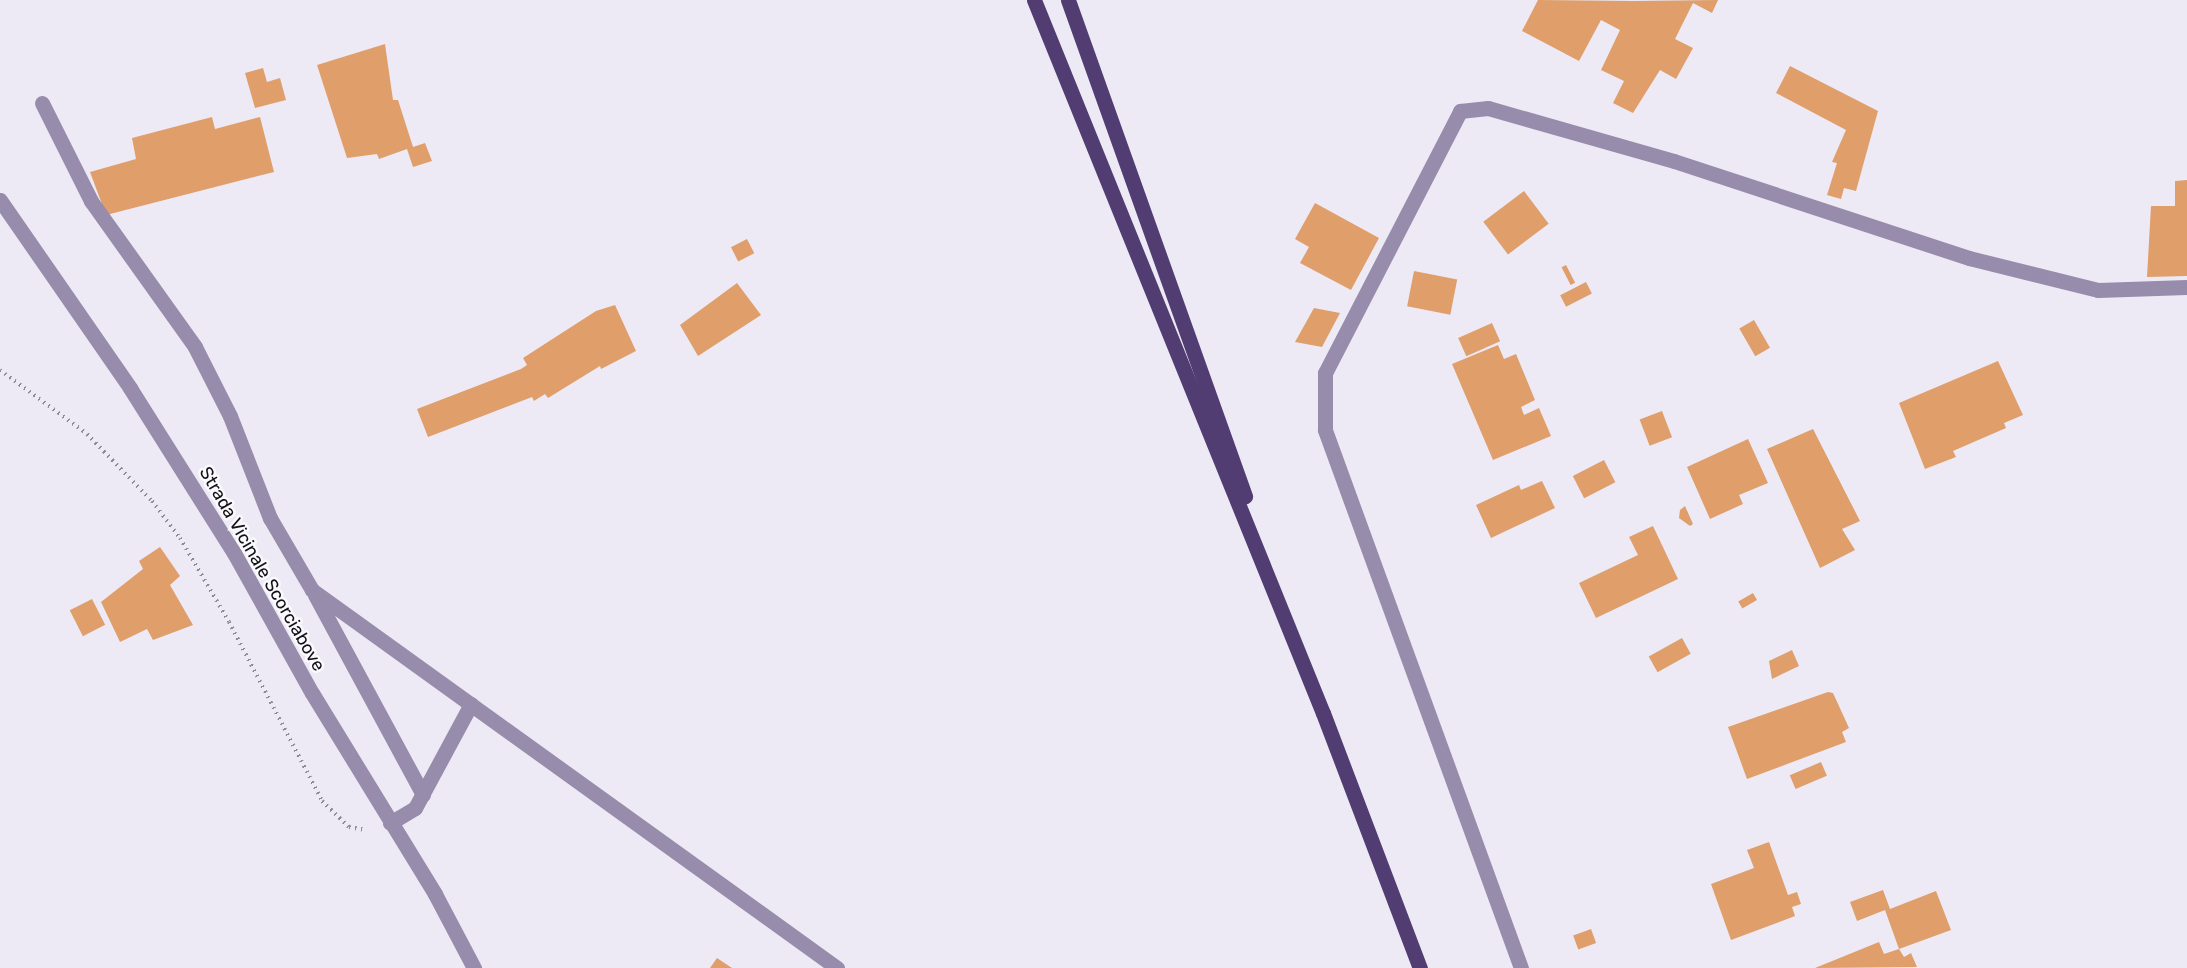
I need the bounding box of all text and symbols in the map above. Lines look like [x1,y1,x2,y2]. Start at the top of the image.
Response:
street label: Strada Vicinale Scorciabove [194,463,330,675]

